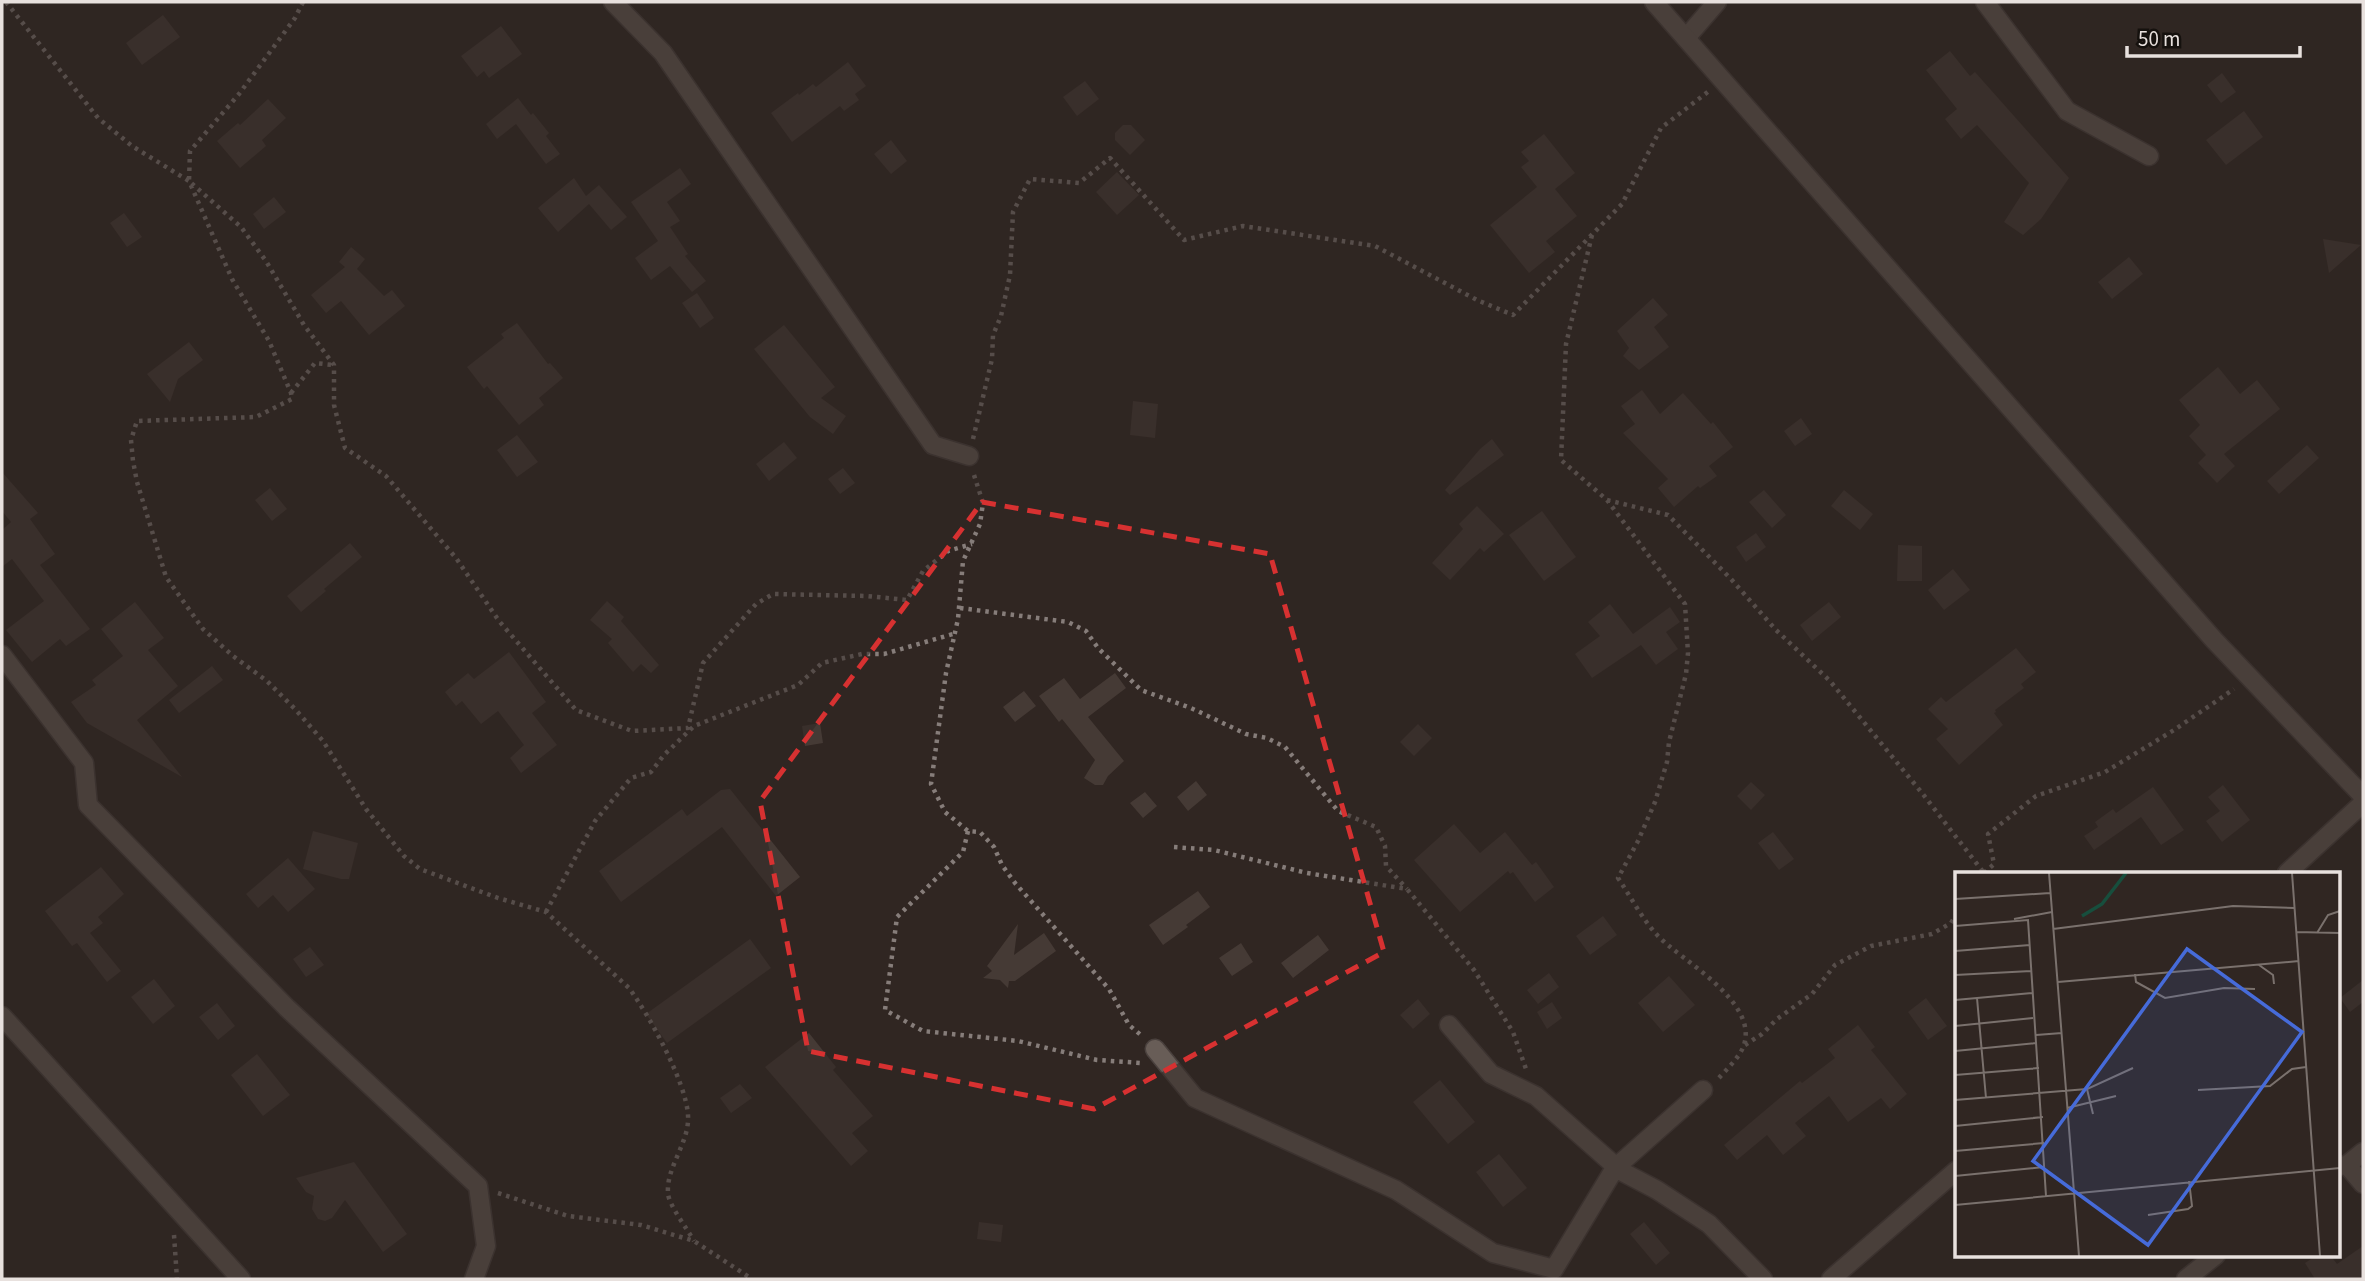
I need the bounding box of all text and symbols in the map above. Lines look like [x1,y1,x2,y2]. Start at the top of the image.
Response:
scale bar [2127,14,2300,58]
text: 50 m [2138,24,2180,54]
inset map [1955,872,2340,1256]

